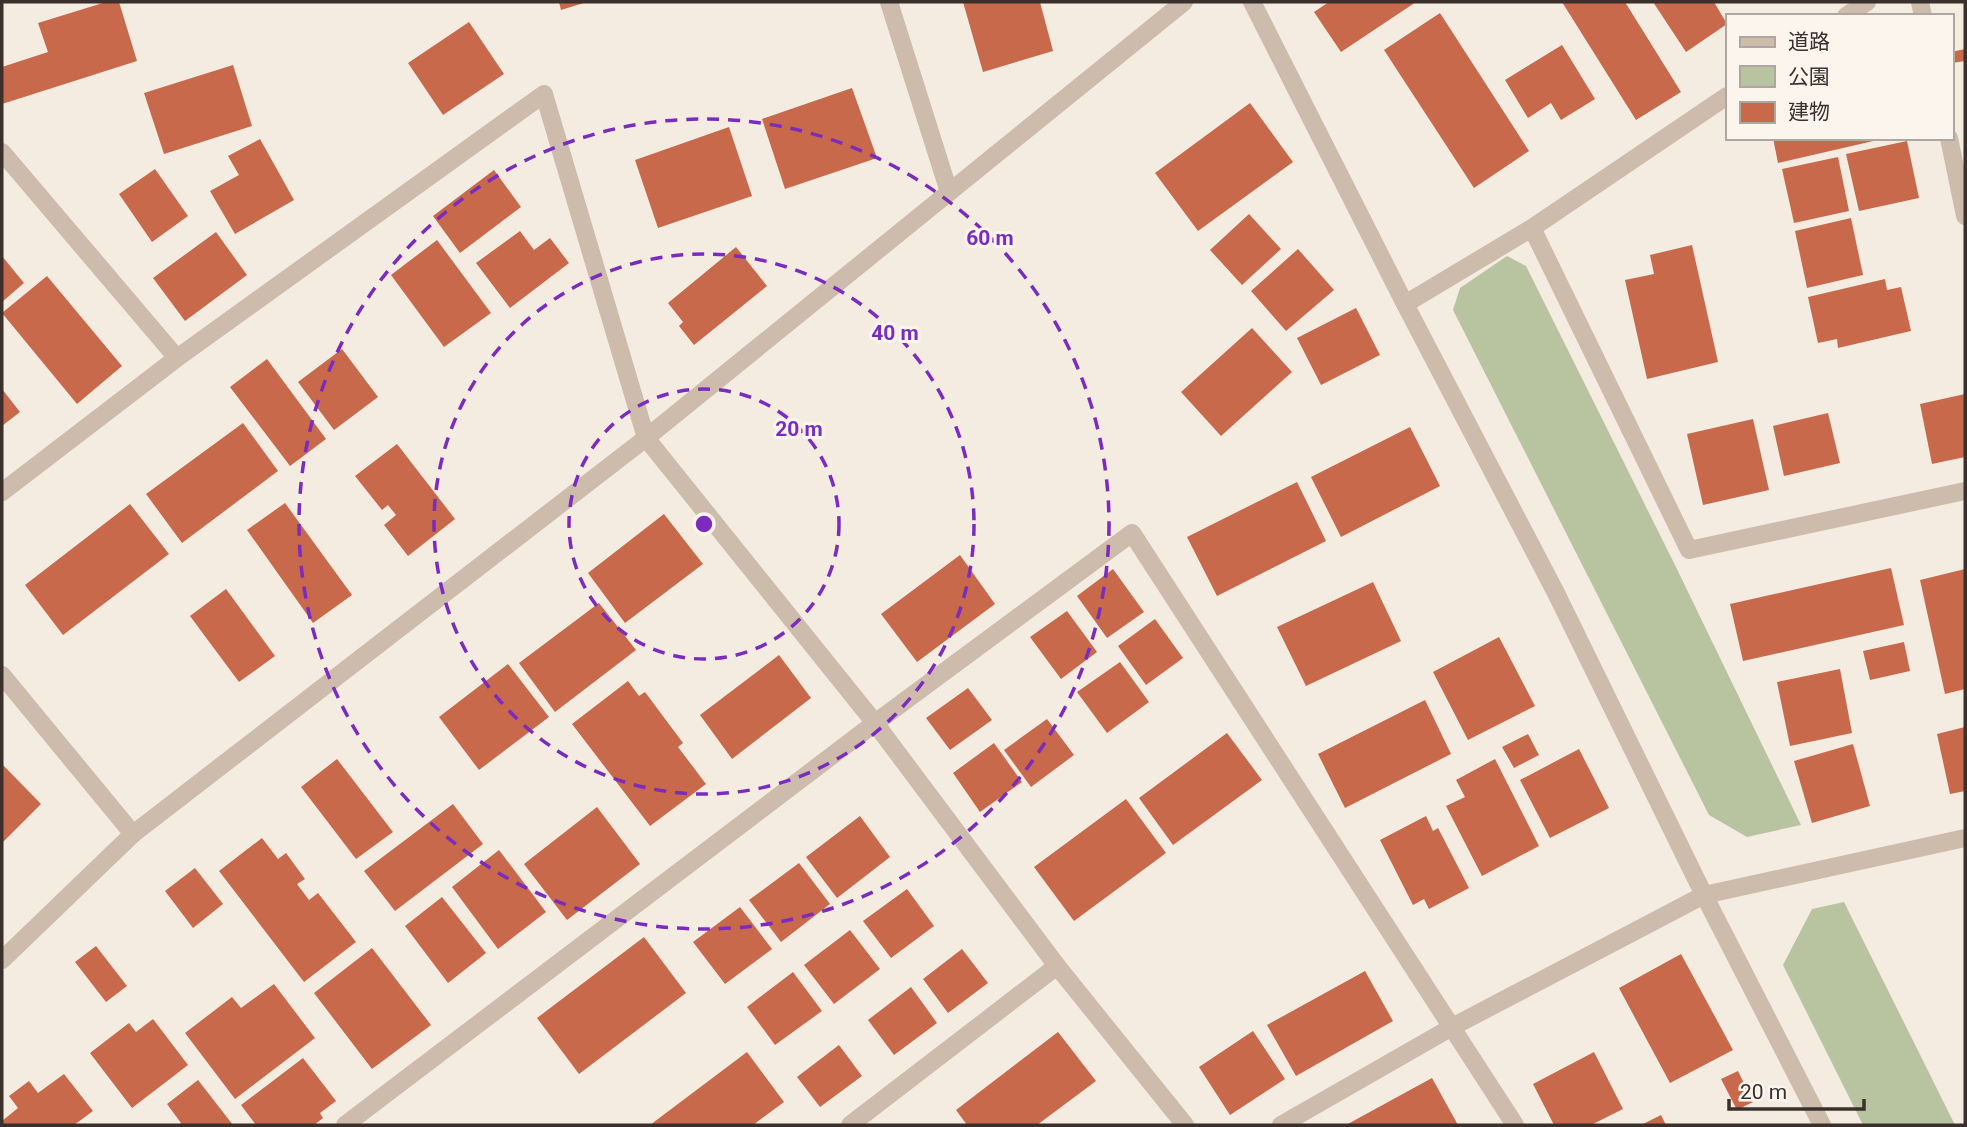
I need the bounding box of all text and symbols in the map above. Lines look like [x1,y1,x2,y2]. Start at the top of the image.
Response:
legend [1726,14,1953,140]
text: 道路 [1788,30,1830,54]
text: 公園 [1788,65,1830,89]
text: 建物 [1788,100,1830,124]
text: 60 m [966,226,1014,250]
text: 40 m [871,321,919,345]
text: 20 m [775,417,823,441]
centre of rings [692,512,716,536]
scale bar [1729,1068,1864,1112]
text: 20 m [1740,1080,1787,1104]

